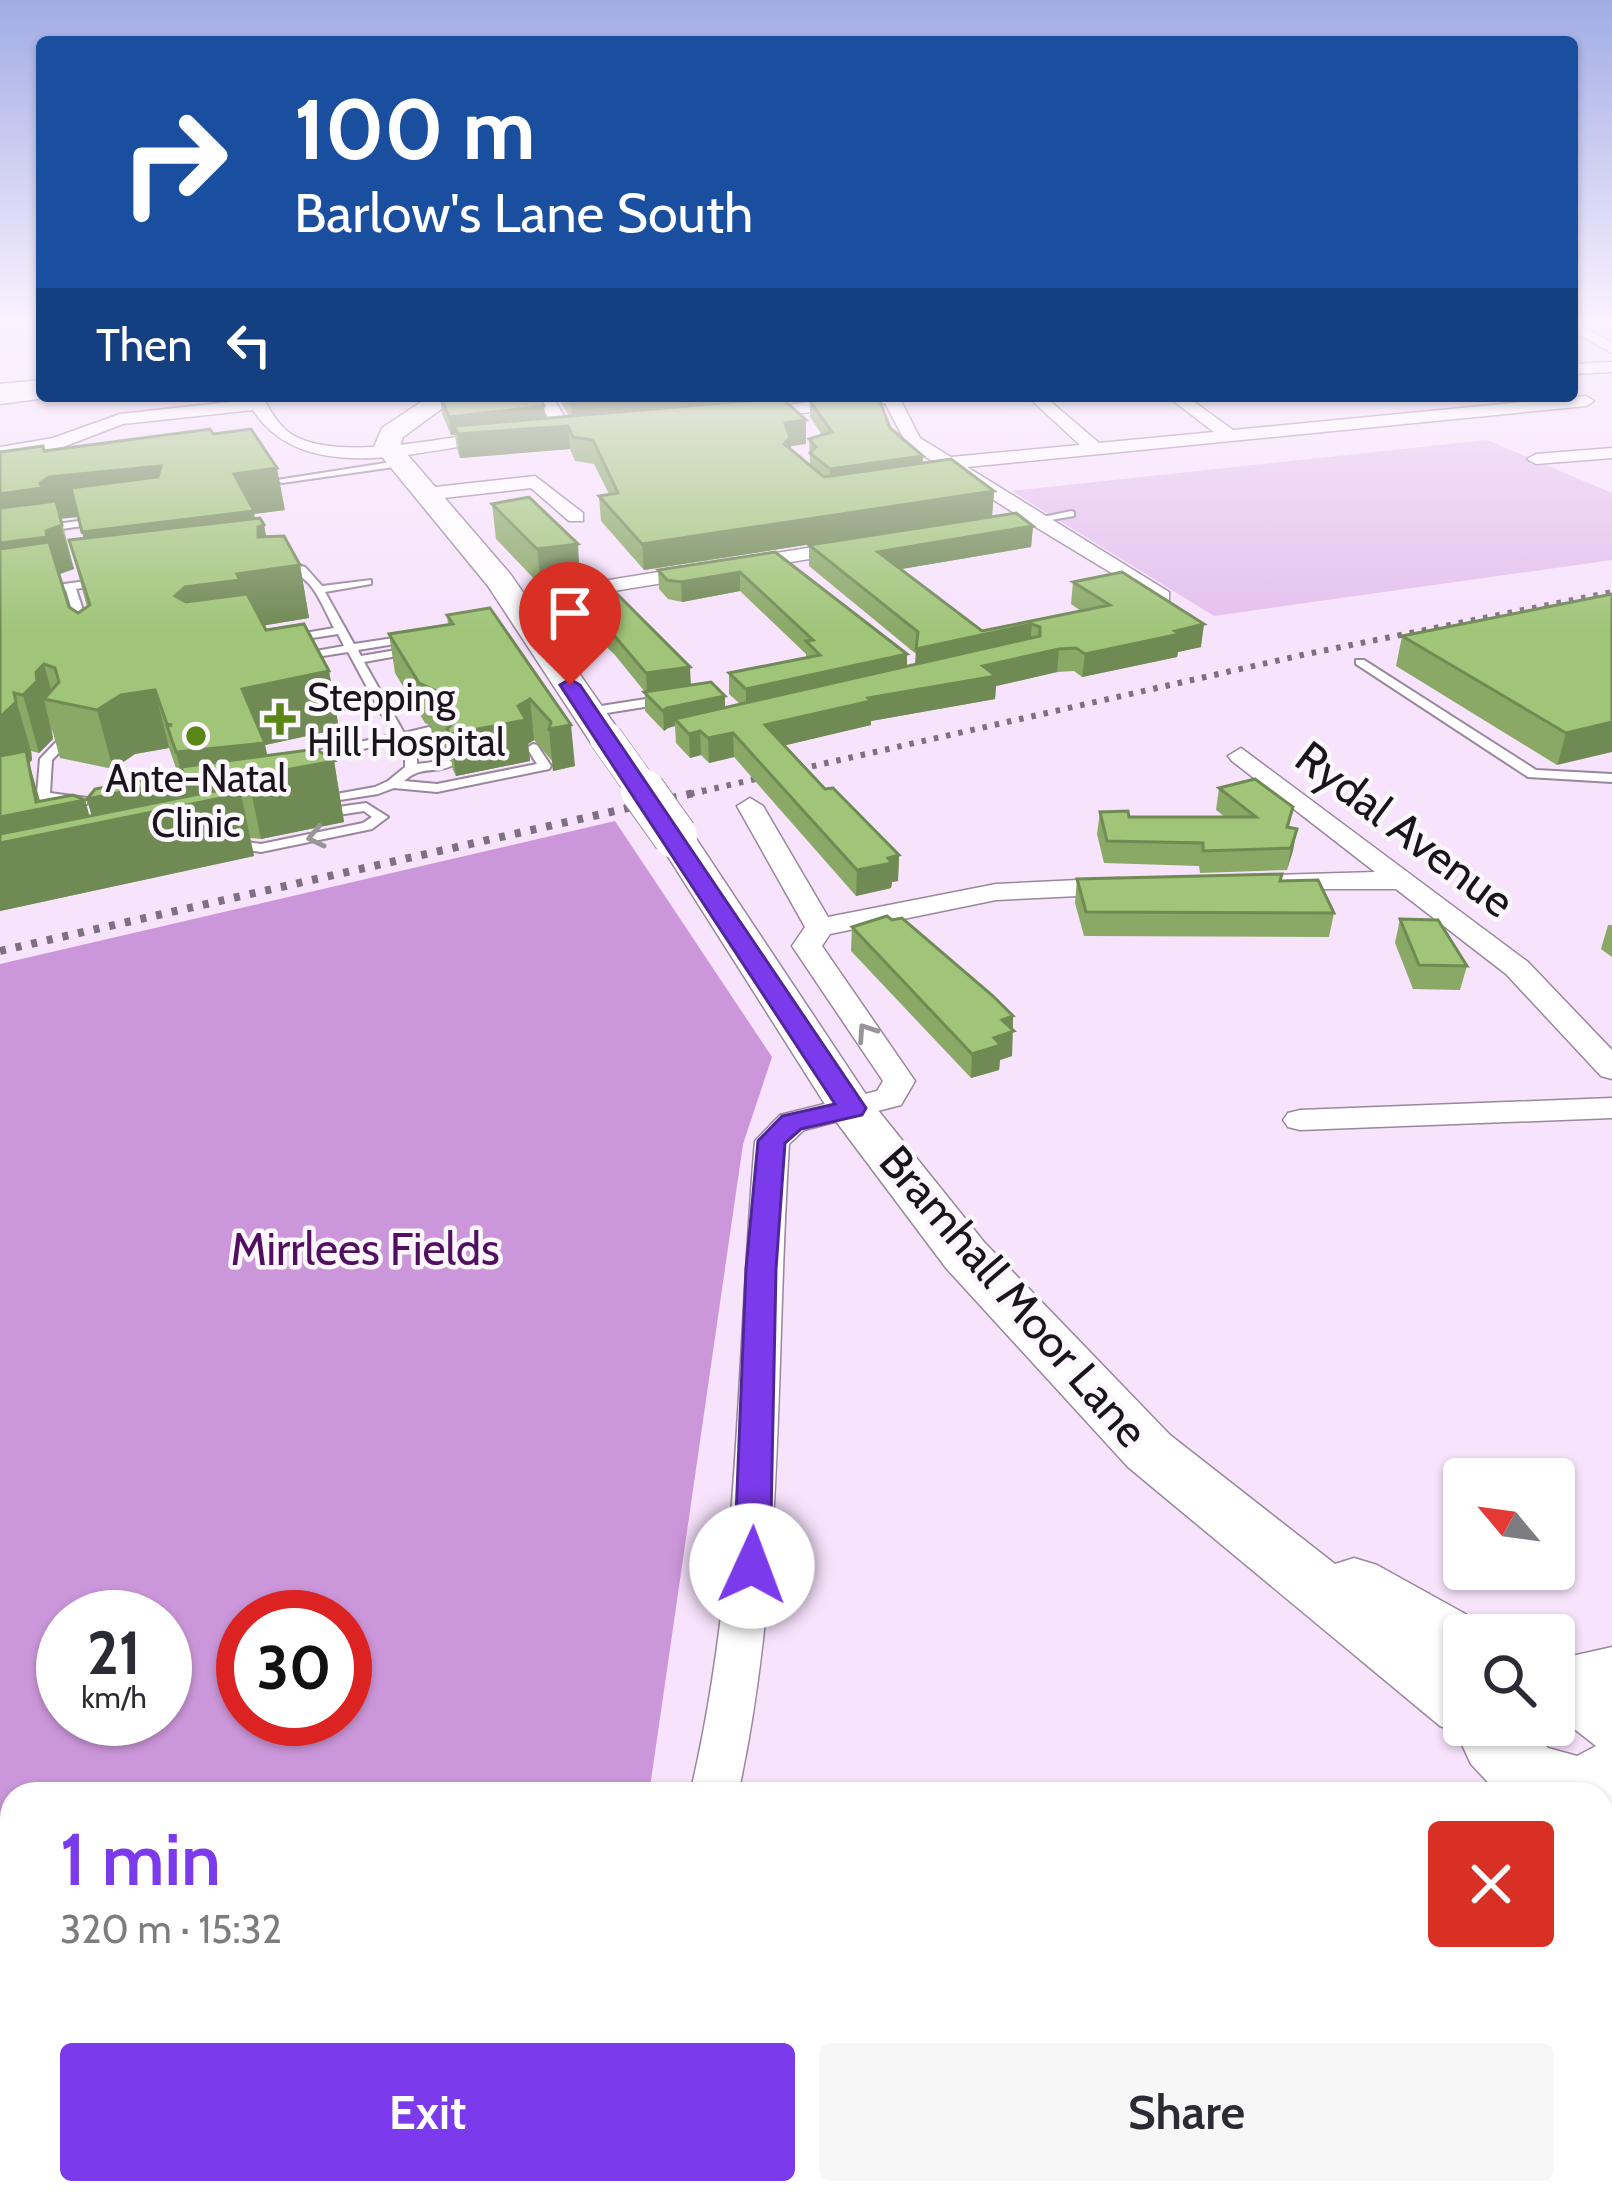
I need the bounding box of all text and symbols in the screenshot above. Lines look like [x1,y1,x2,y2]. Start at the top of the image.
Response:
text: 100 m [294,78,536,180]
icon: right [96,84,252,240]
text: Barlow's Lane South [294,180,753,246]
icon: left [216,312,282,378]
text: Then [96,318,192,372]
pin [519,562,621,685]
icon: arrive [537,580,603,646]
place label: Stepping Hill Hospital [307,673,505,766]
marker: Stepping Hill Hospital [264,703,296,735]
marker: Ante-Natal Clinic [183,723,209,749]
street label: Rydal Avenue [1285,729,1525,929]
place label: Ante-Natal Clinic [105,754,287,847]
one-way arrow [307,823,327,848]
one-way arrow [858,1023,880,1045]
street label: Bramhall Moor Lane [869,1134,1159,1458]
park label: Mirrlees Fields [230,1222,500,1276]
north arrow [1443,1458,1575,1590]
map controls [1443,1458,1575,1746]
position arrow [689,1503,815,1629]
speed limit sign: 30 [216,1590,372,1746]
button: search [1443,1614,1575,1746]
text: 21 [87,1616,141,1689]
text: km/h [81,1679,147,1716]
text: 1 min [60,1816,221,1903]
button: close [1428,1821,1554,1947]
text: 320 m · 15:32 [60,1905,282,1953]
button: Exit [60,2043,795,2181]
button: Share [819,2043,1554,2181]

